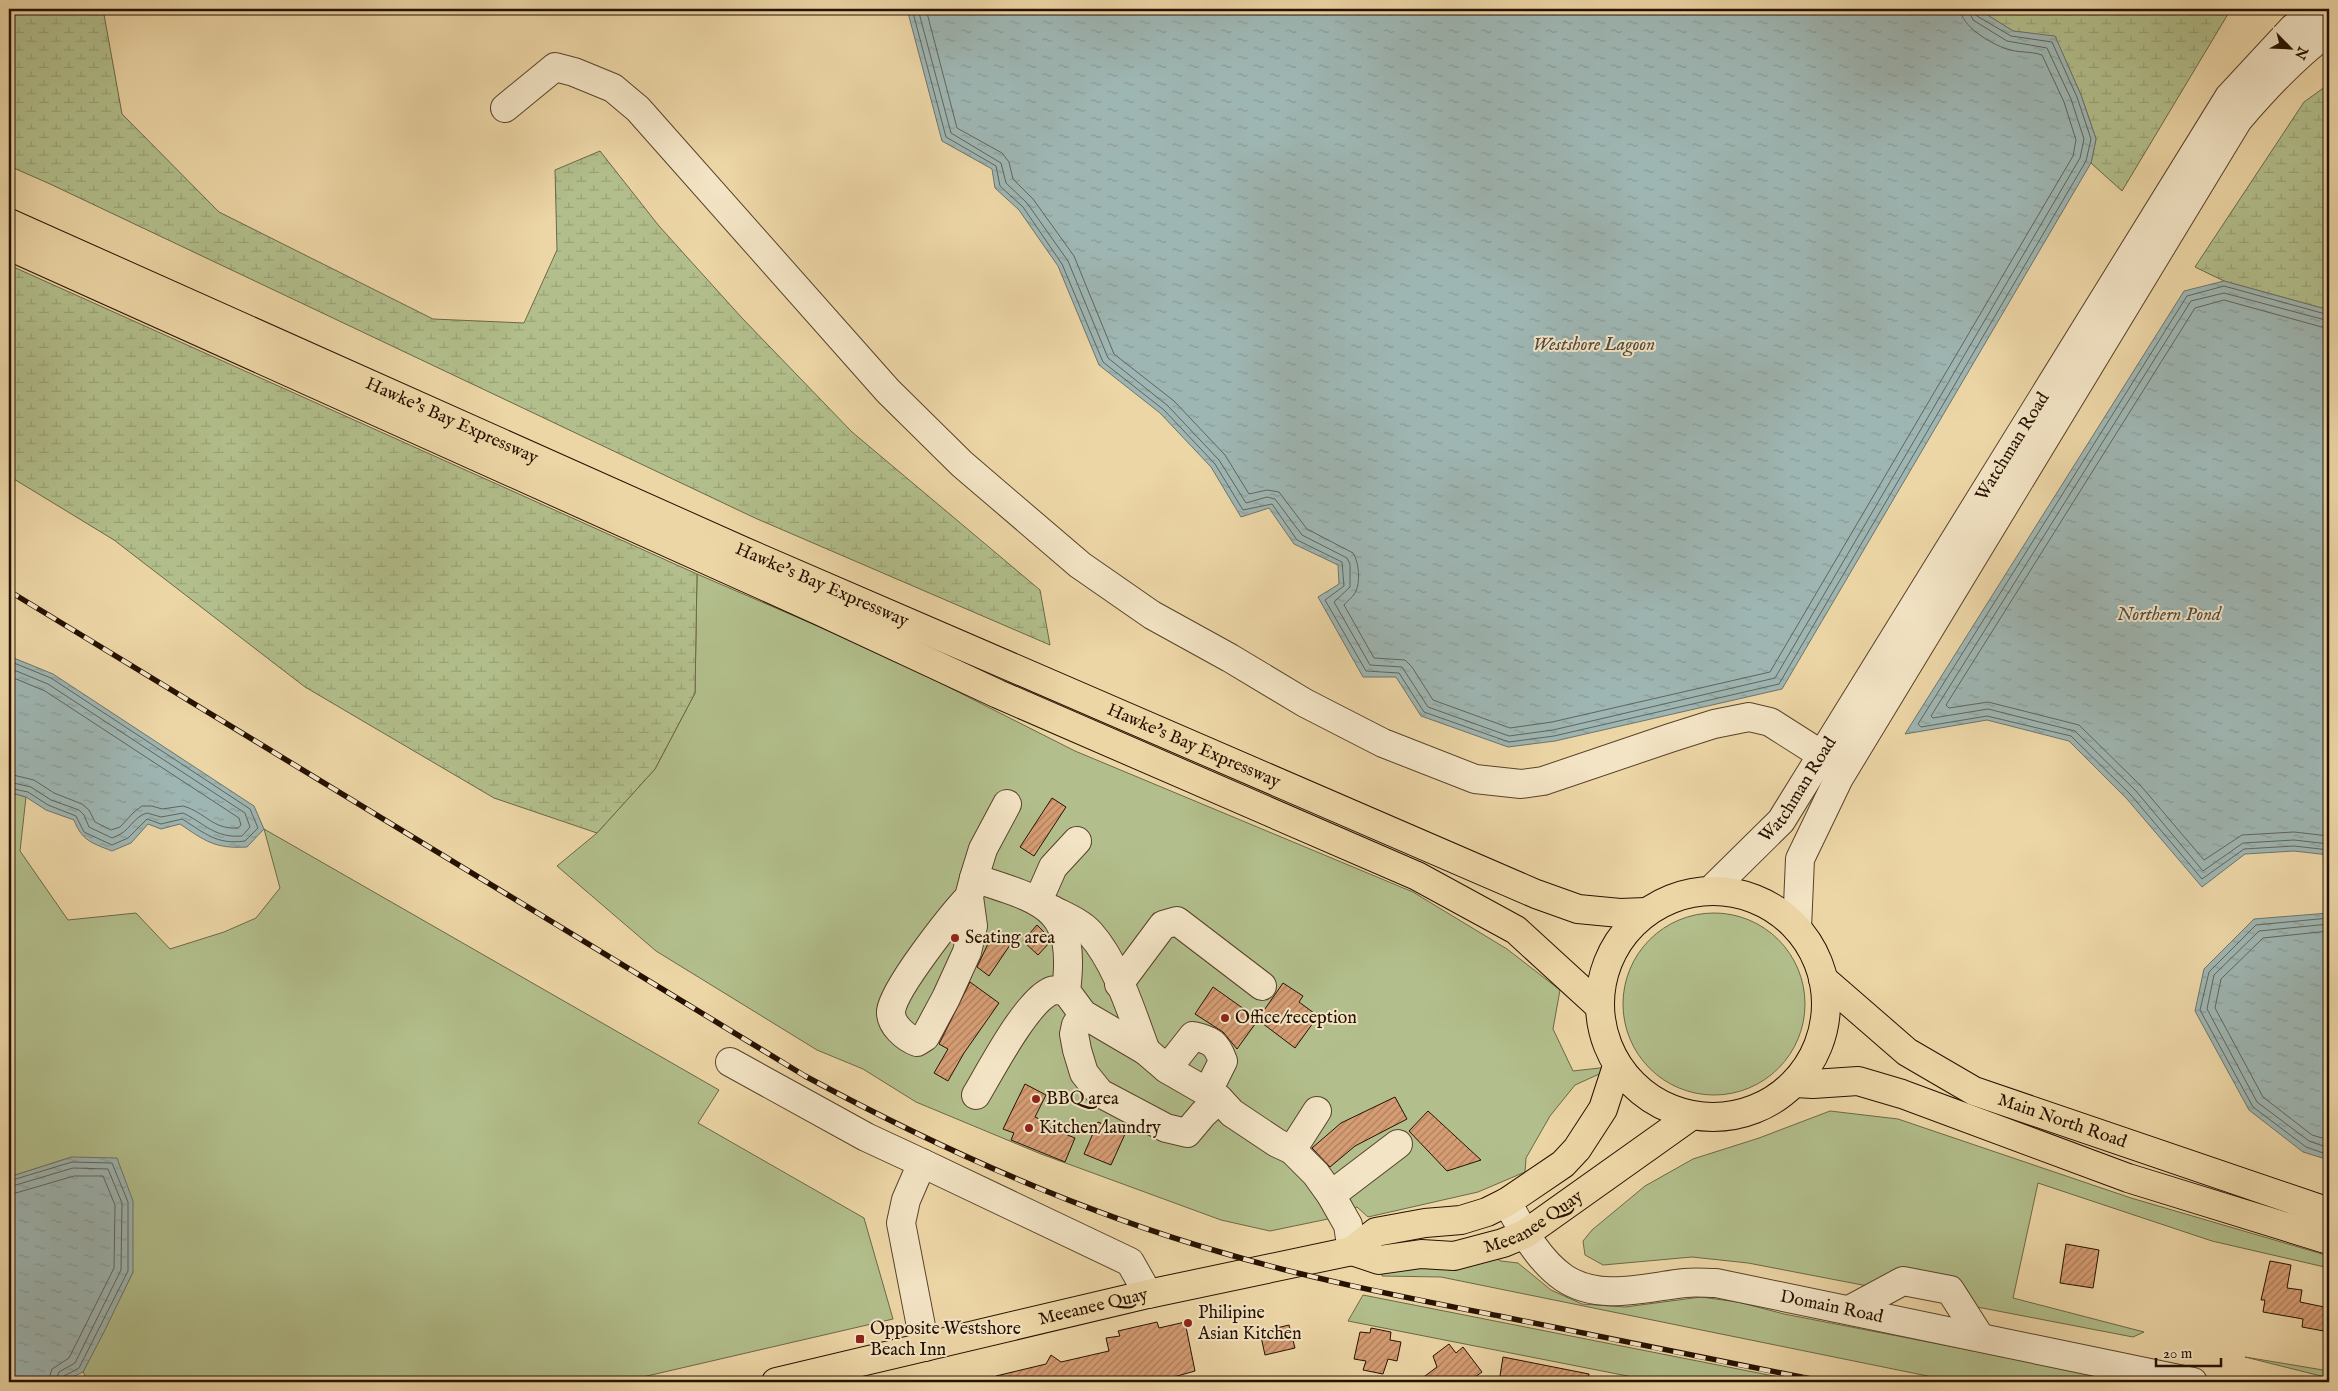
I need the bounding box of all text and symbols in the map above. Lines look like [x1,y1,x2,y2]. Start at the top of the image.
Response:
north arrow [2266,22,2316,72]
text: N [2290,43,2312,62]
water label: Westshore Lagoon [1533,333,1655,357]
street label: Hawke's Bay Expressway [362,372,542,470]
street label: Watchman Road [1970,388,2055,505]
street label: Hawke's Bay Expressway [732,538,912,633]
water label: Northern Pond [2117,603,2222,627]
street label: Hawke's Bay Expressway [1103,698,1284,794]
street label: Watchman Road [1754,732,1842,848]
place label: Seating area [965,927,1055,950]
marker: Seating area [949,932,961,944]
place label: Office/reception [1235,1007,1357,1030]
marker: Office/reception [1219,1012,1231,1024]
place label: BBQ area [1046,1088,1119,1111]
street label: Main North Road [1995,1088,2130,1154]
marker: BBQ area [1030,1093,1042,1105]
place label: Kitchen/laundry [1039,1117,1161,1140]
marker: Kitchen/laundry [1023,1122,1035,1134]
street label: Meeanee Quay [1481,1185,1588,1259]
street label: Meeanee Quay [1036,1283,1150,1331]
street label: Domain Road [1778,1285,1886,1329]
place label: Philipine Asian Kitchen [1197,1302,1302,1346]
marker: Philipine Asian Kitchen [1182,1317,1194,1329]
place label: Opposite Westshore Beach Inn [870,1318,1021,1362]
marker: Opposite Westshore Beach Inn [854,1333,866,1345]
scale bar [2156,1336,2220,1368]
text: 20 m [2163,1344,2193,1363]

